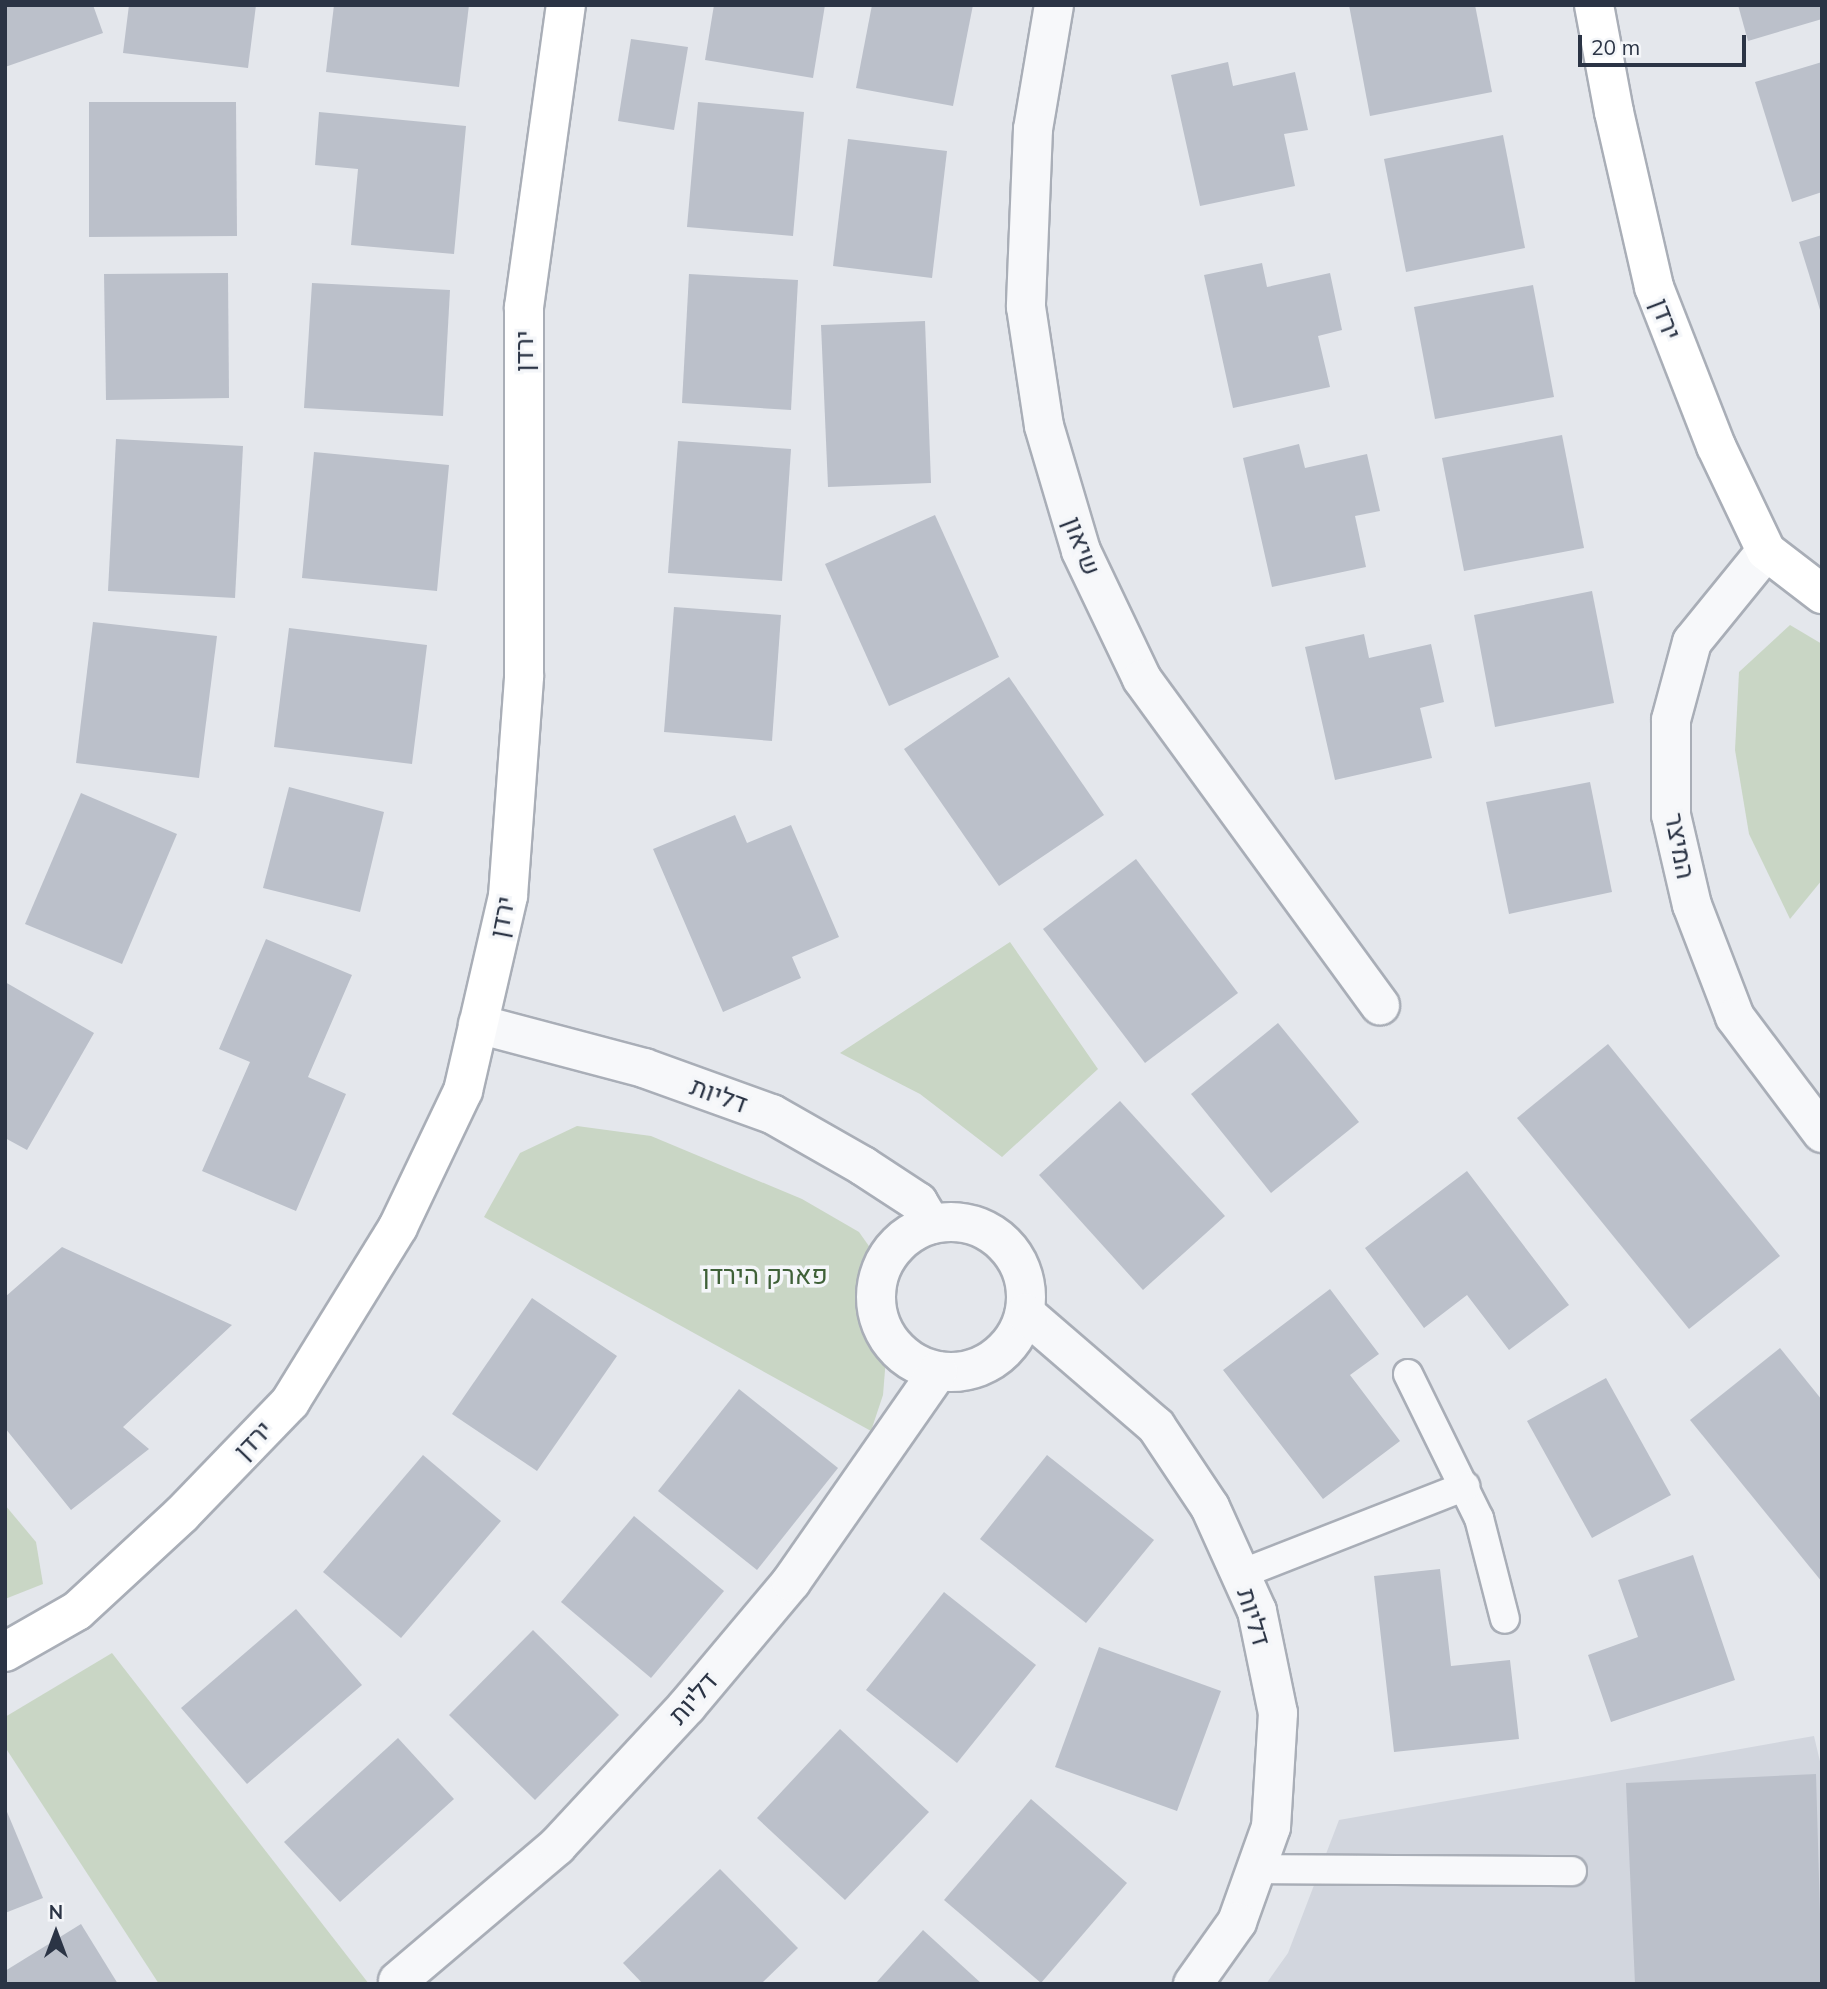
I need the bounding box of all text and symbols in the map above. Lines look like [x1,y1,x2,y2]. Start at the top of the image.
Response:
scale bar [1582,21,1750,65]
text: 20 m [1591,34,1640,60]
street label: ירדן [1644,294,1688,344]
street label: ירדן [508,330,540,372]
street label: שיאון [1057,512,1107,580]
street label: המיצר [1658,810,1702,882]
street label: ירדן [483,894,521,940]
street label: דליות [686,1070,752,1120]
park label: פארק הירדן [702,1259,828,1291]
street label: ירדן [227,1414,279,1466]
street label: דליות [1231,1584,1277,1650]
street label: דליות [662,1666,724,1730]
north arrow [21,1898,91,1968]
text: N [49,1900,63,1924]

